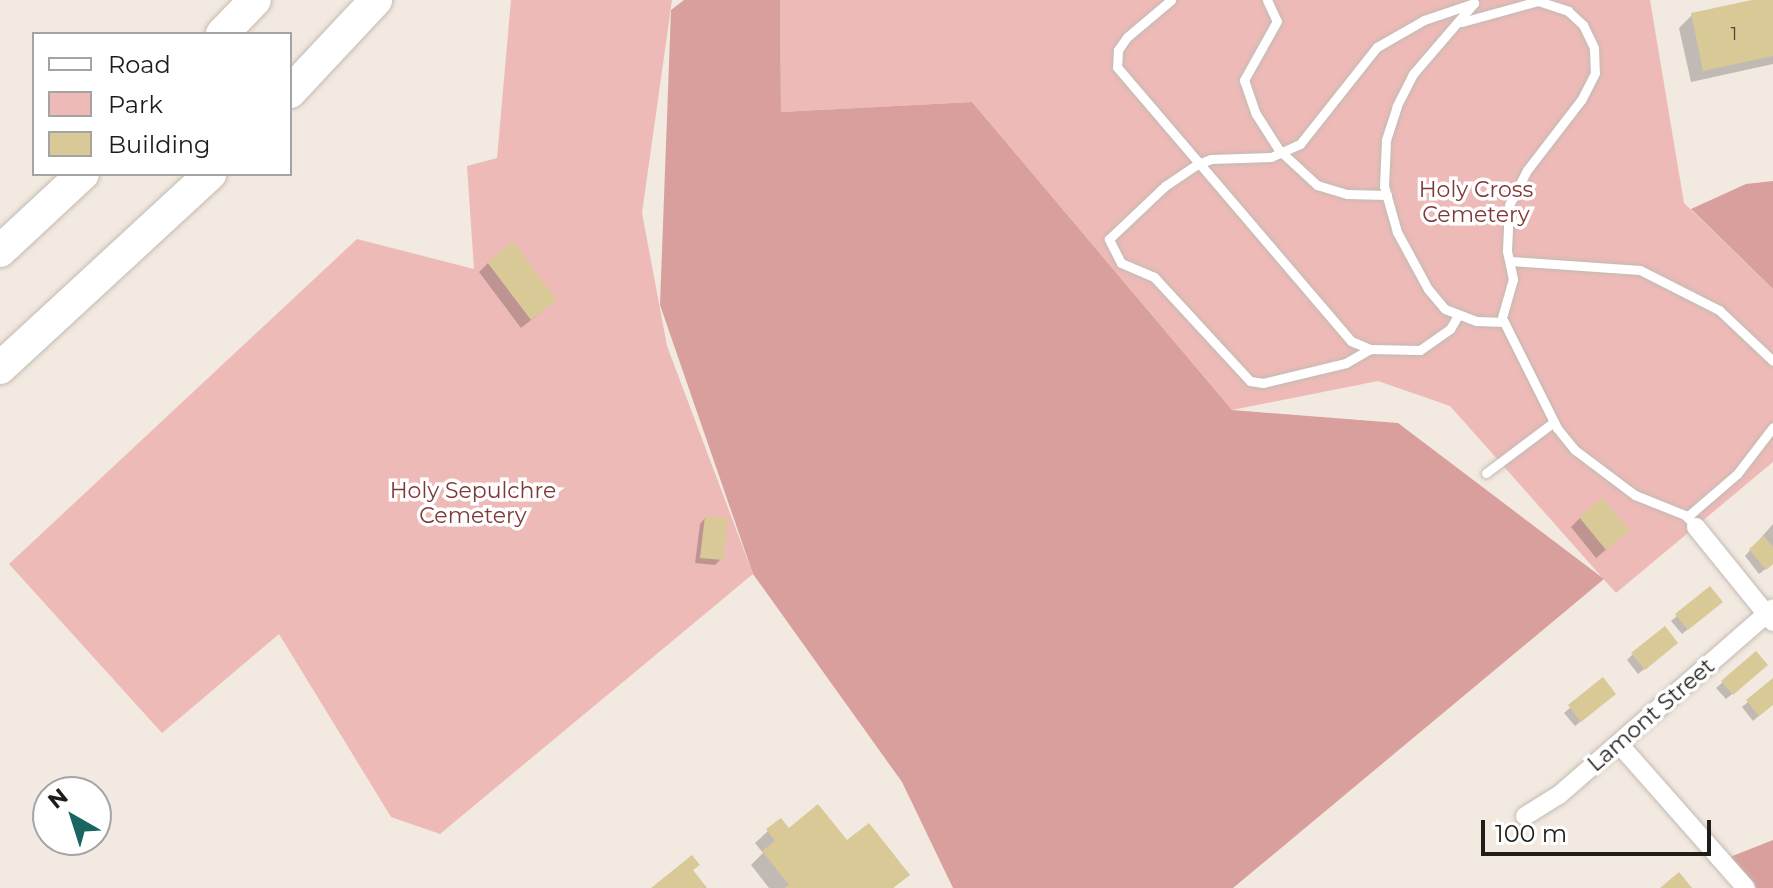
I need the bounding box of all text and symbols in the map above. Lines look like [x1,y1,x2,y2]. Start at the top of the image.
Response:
house number: 1 [1731,23,1737,45]
legend [32,32,292,176]
text: Road [108,50,171,79]
text: Park [108,90,163,119]
text: Building [108,130,211,159]
park label: Holy Cross Cemetery [1419,176,1533,228]
park label: Holy Sepulchre Cemetery [390,477,556,528]
street label: Lamont Street [1582,653,1720,777]
north arrow [32,776,112,856]
text: N [42,782,73,815]
scale bar [1485,804,1715,854]
text: 100 m [1495,819,1567,848]

